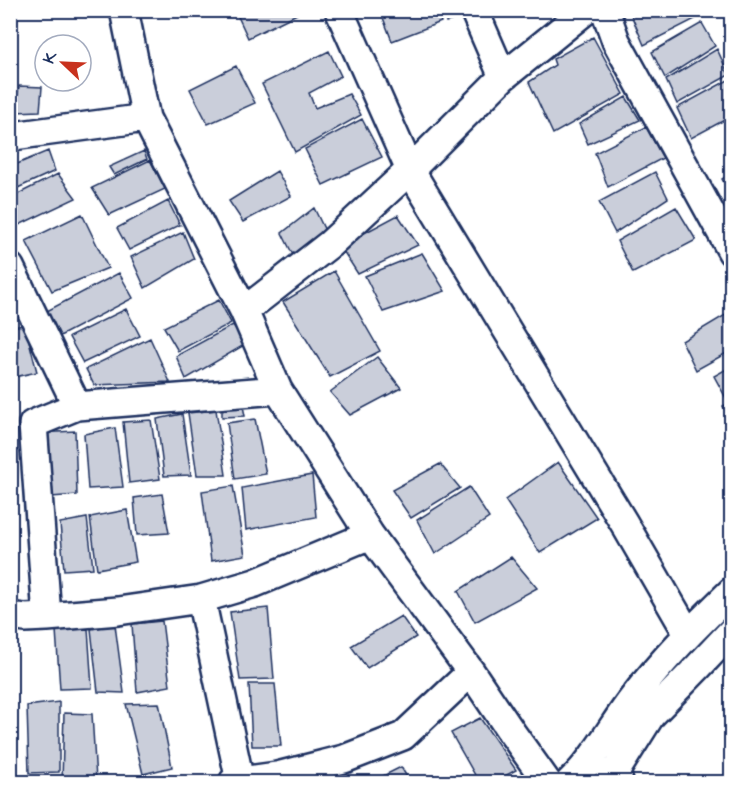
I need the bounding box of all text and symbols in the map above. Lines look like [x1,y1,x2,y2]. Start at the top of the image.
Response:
north arrow [33,33,93,93]
text: K [39,48,63,67]

